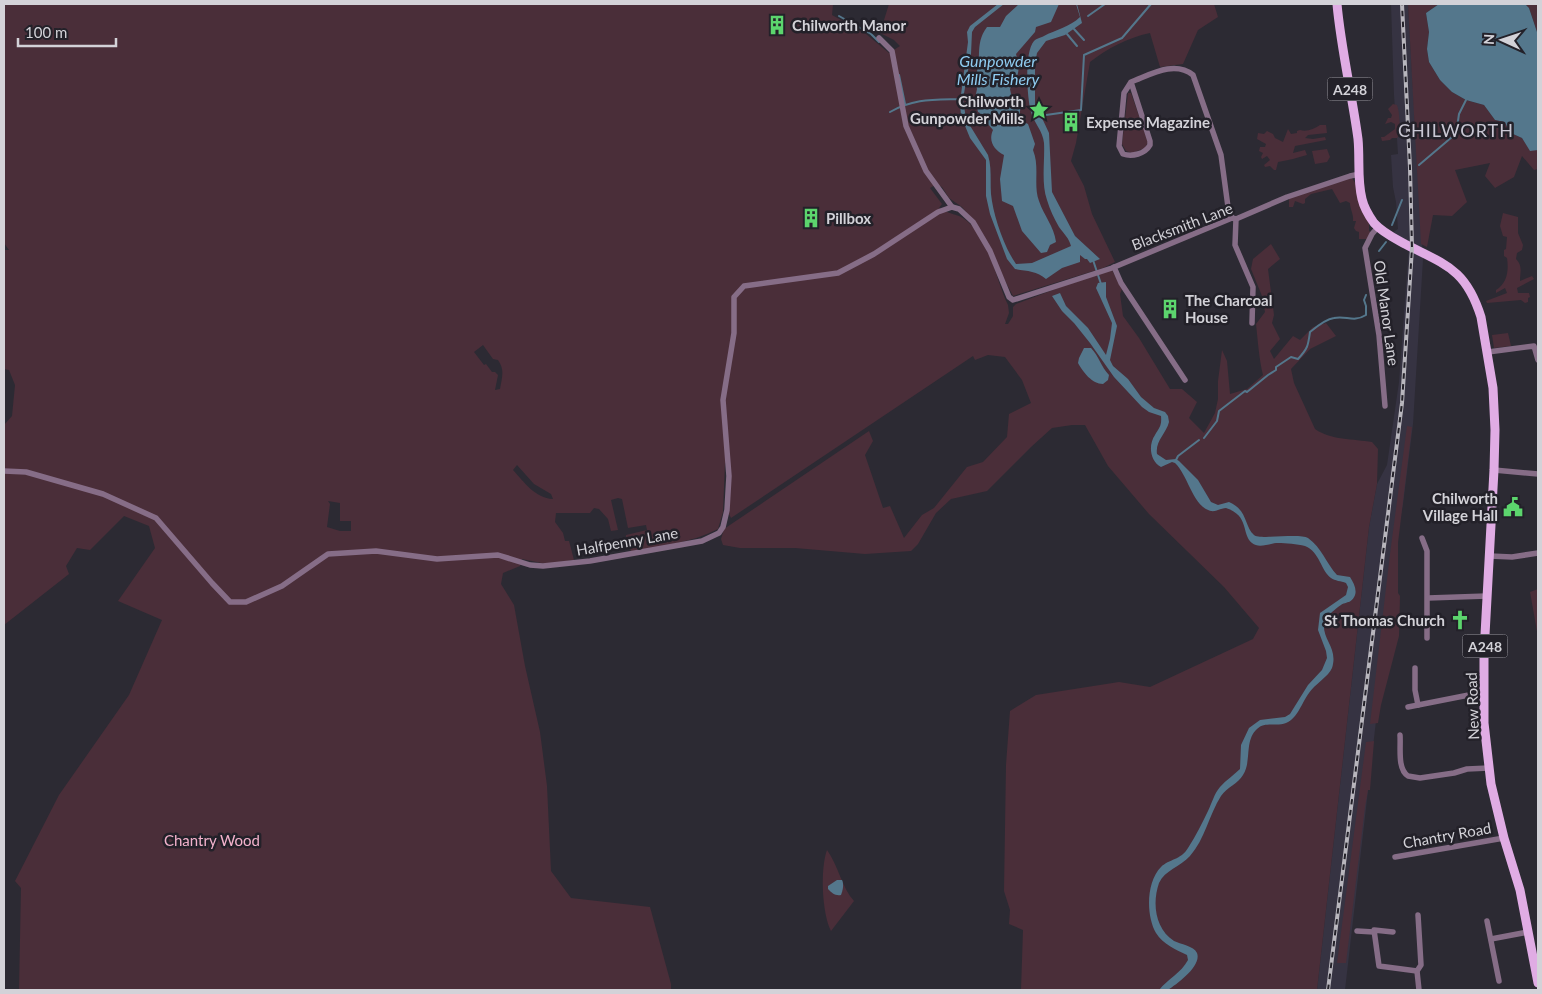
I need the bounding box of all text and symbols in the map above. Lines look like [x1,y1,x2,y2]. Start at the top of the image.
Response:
building icon: Chilworth Manor [766,14,788,36]
scale bar [18,15,115,47]
north arrow [1477,15,1527,65]
place label: Chilworth Manor [792,16,906,34]
text: 100 m [25,23,67,41]
text: N [1480,33,1497,45]
water label: Gunpowder Mills Fishery [957,51,1040,88]
road number: A248 [1328,78,1372,100]
place label: Chilworth Gunpowder Mills [910,92,1024,127]
place icon: Chilworth Gunpowder Mills [1028,99,1050,121]
building icon: Expense Magazine [1060,111,1082,133]
place label: Expense Magazine [1086,113,1210,131]
district label: CHILWORTH [1398,119,1514,141]
street label: Blacksmith Lane [1129,198,1235,254]
building icon: Pillbox [800,207,822,229]
place label: Pillbox [826,209,871,227]
street label: Old Manor Lane [1371,259,1403,367]
place label: The Charcoal House [1185,291,1272,326]
building icon: The Charcoal House [1159,298,1181,320]
place label: Chilworth Village Hall [1422,489,1498,524]
public building icon: Chilworth Village Hall [1502,496,1524,518]
street label: Halfpenny Lane [575,523,679,559]
church icon: St Thomas Church [1449,609,1471,631]
place label: St Thomas Church [1324,611,1445,629]
road number: A248 [1462,634,1508,658]
street label: New Road [1462,672,1482,740]
street label: Chantry Road [1401,818,1493,852]
park label: Chantry Wood [164,831,260,849]

